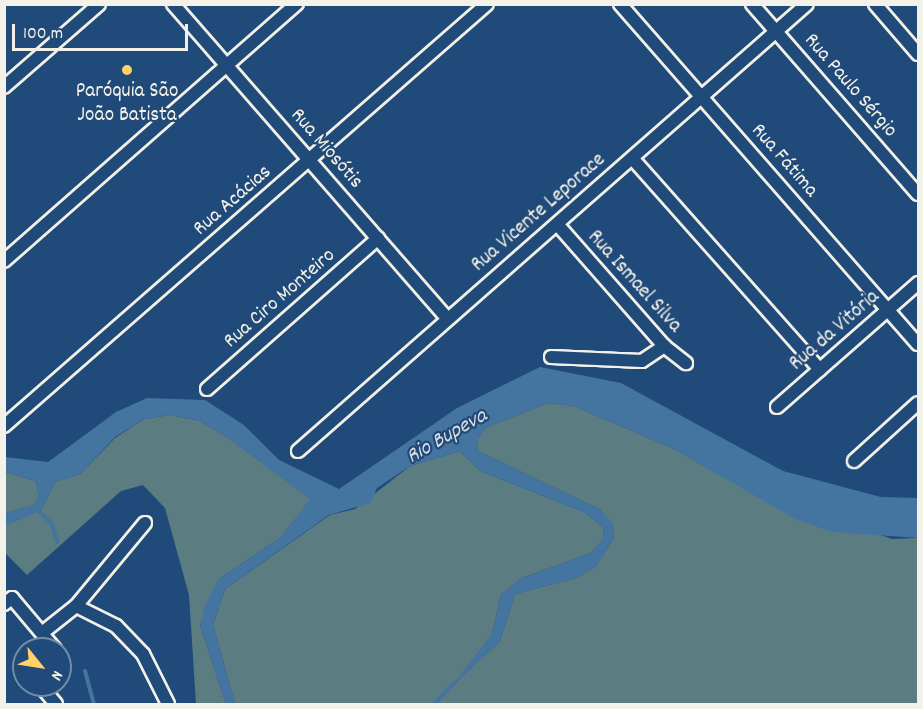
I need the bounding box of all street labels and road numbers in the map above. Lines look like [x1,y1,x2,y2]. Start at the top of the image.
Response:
street label: Rua Paulo Sérgio [798,29,902,143]
street label: Rua Miosótis [284,104,368,194]
street label: Rua Fátima [745,119,823,203]
street label: Rua Vicente Leporace [467,148,611,278]
street label: Rua Acácias [189,160,277,242]
street label: Rua Ismael Silva [581,226,687,338]
street label: Rua Ciro Monteiro [219,244,341,354]
street label: Rua da Vitória [785,285,885,377]

